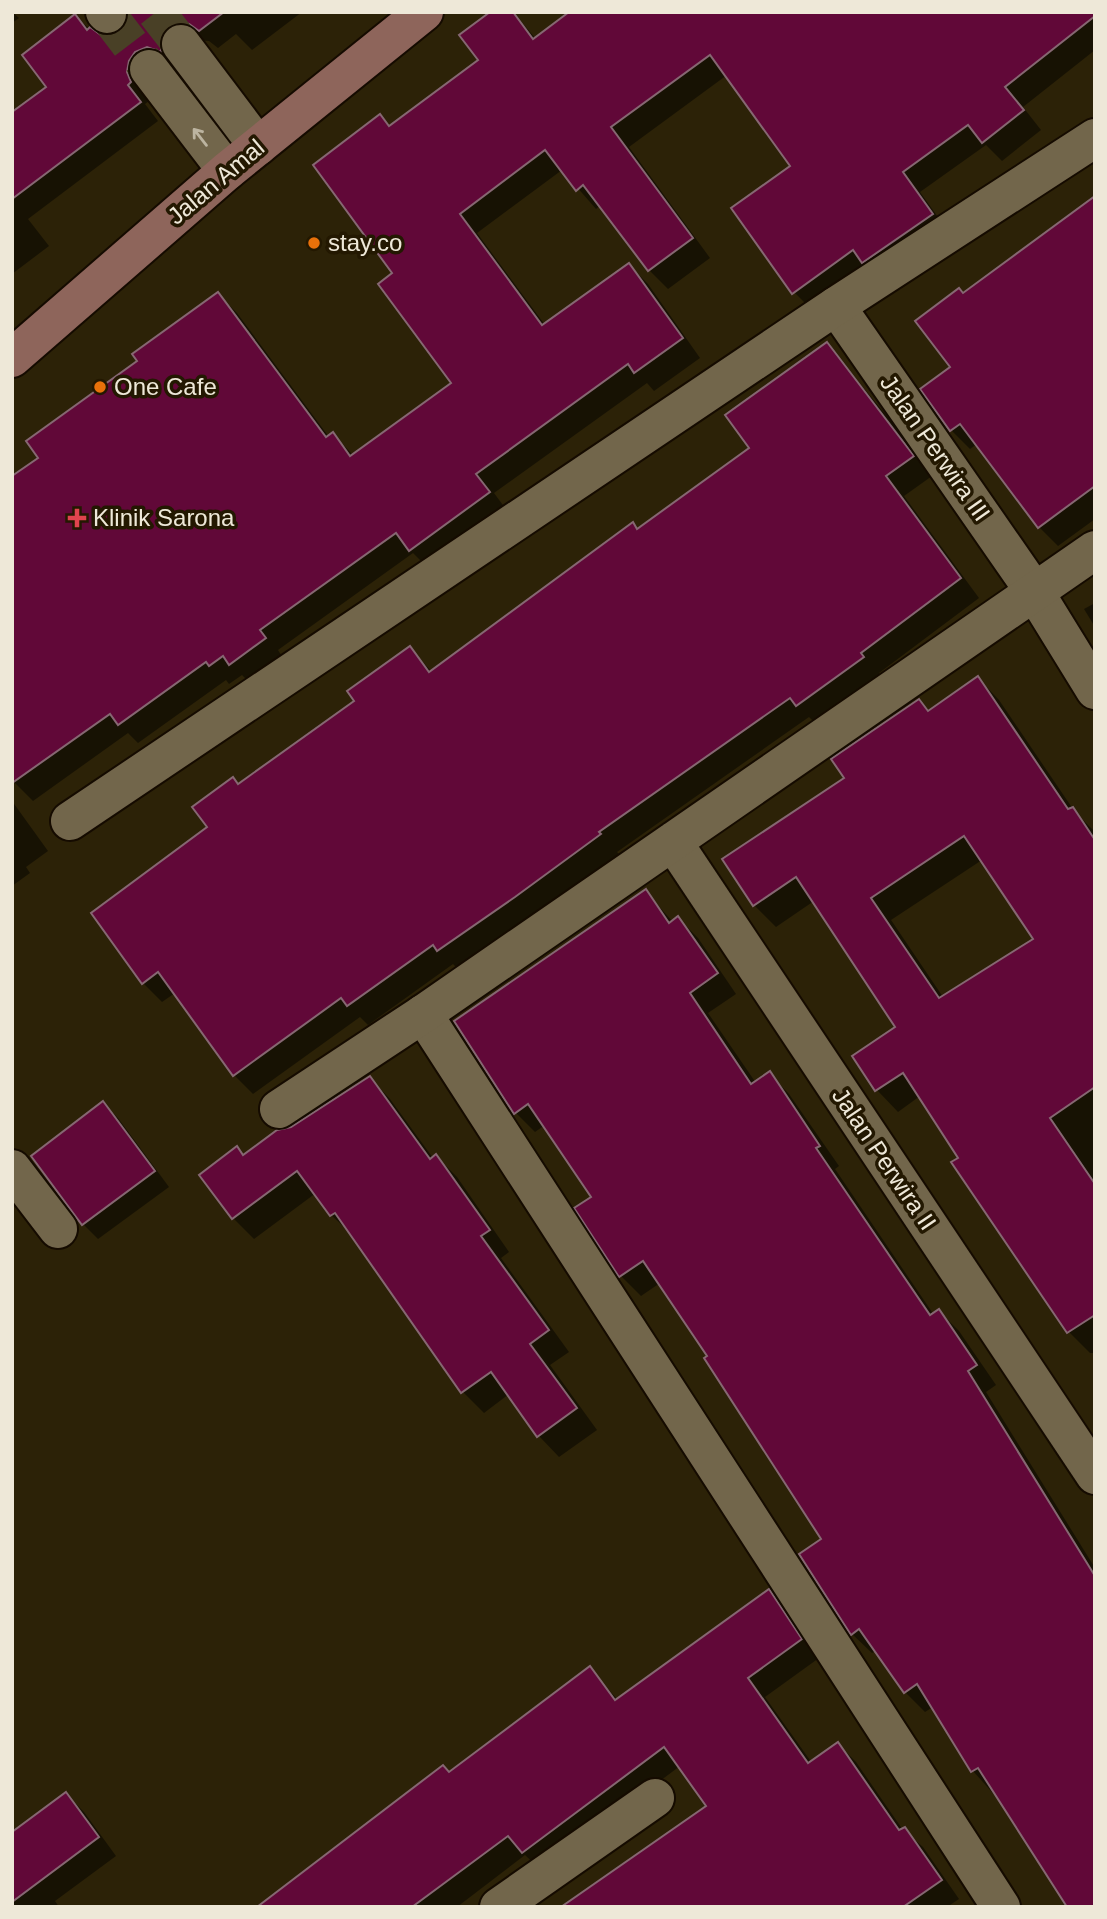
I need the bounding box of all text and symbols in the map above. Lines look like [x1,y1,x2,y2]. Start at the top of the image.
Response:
one-way arrow [193,128,208,147]
street label: Jalan Amal [162,134,269,230]
place label: stay.co [328,229,402,256]
marker: stay.co [306,235,322,251]
street label: Jalan Perwira III [875,369,996,526]
place label: One Cafe [114,373,217,400]
marker: One Cafe [92,379,108,395]
place label: Klinik Sarona [93,504,235,531]
marker: Klinik Sarona [67,508,87,528]
street label: Jalan Perwira II [827,1083,942,1235]

